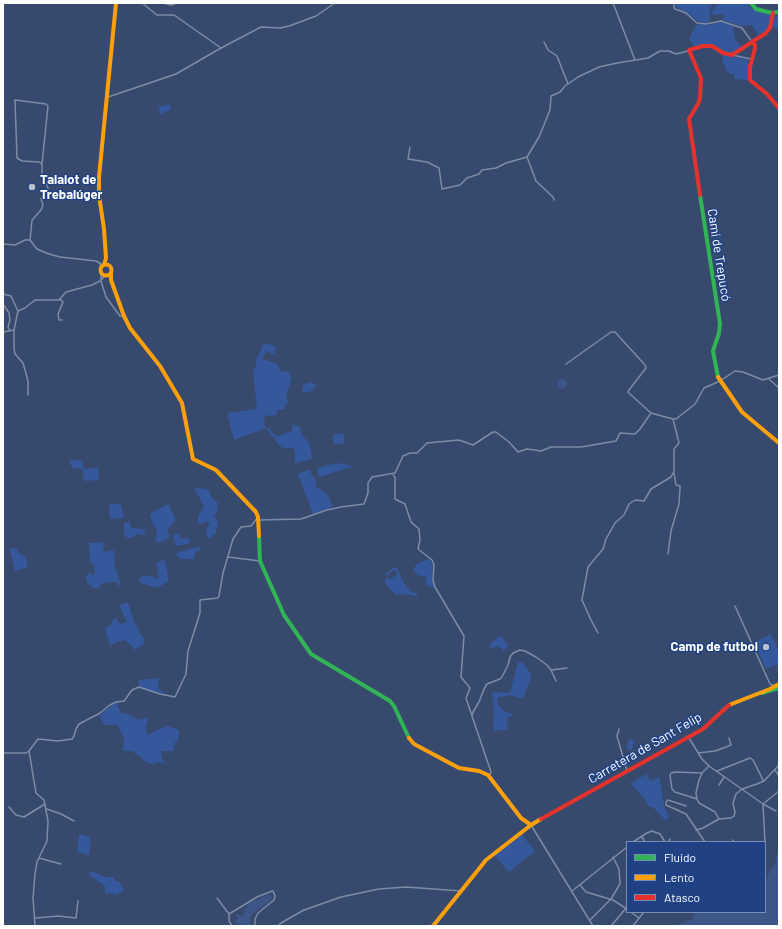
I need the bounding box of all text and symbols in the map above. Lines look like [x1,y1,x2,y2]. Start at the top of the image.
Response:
place label: Talaiot de Trebalúger [40,172,103,203]
marker: Talaiot de Trebalúger [27,182,37,192]
street label: Camí de Trepucó [704,208,734,302]
place label: Camp de futbol [671,639,758,655]
marker: Camp de futbol [761,642,771,652]
street label: Carretera de Sant Felip [585,709,705,787]
legend [626,841,766,913]
text: Fluido [664,850,696,864]
text: Lento [664,870,694,884]
text: Atasco [664,890,700,904]

